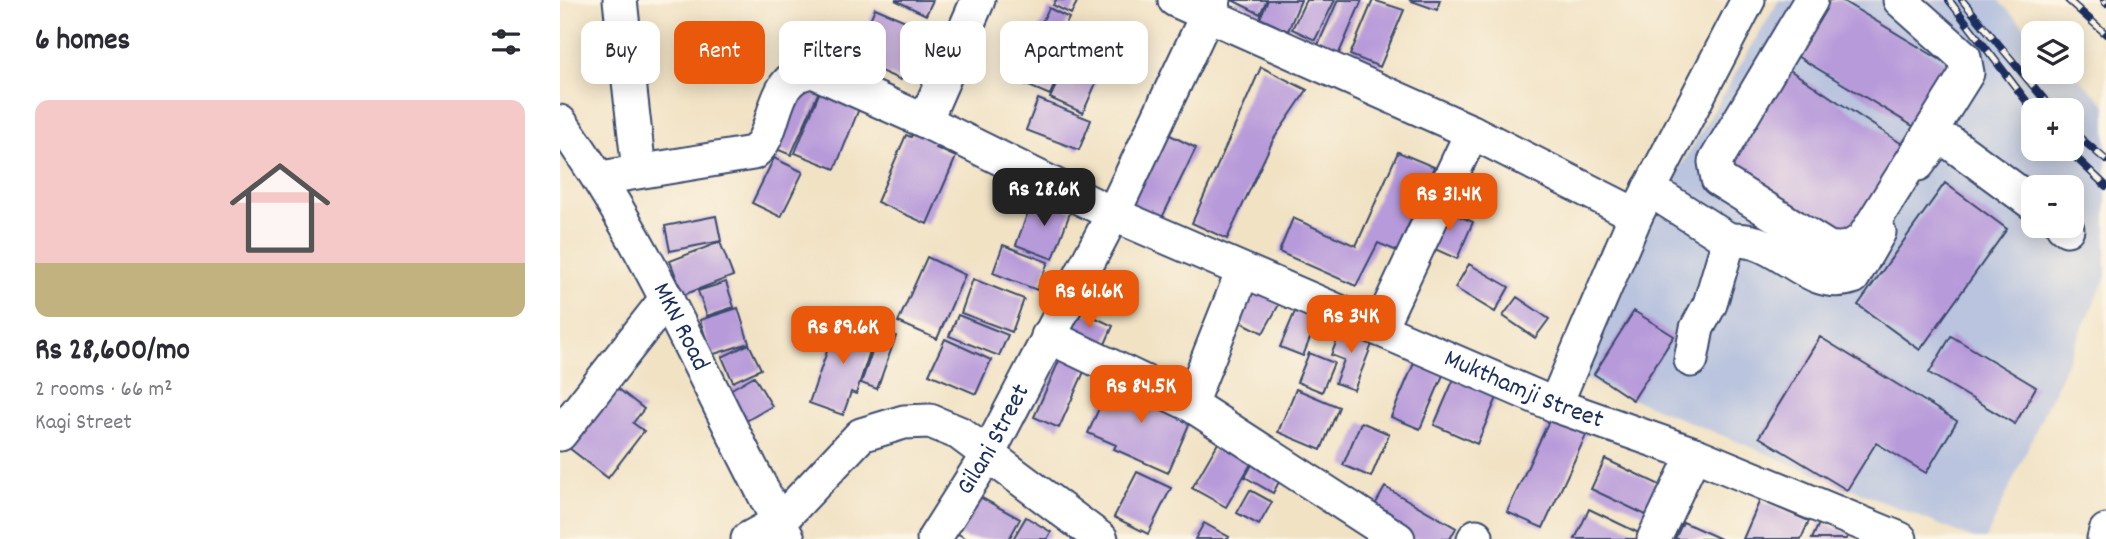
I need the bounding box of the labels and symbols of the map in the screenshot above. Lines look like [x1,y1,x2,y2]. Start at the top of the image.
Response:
pin: Rs 28.6K [972,168,1116,228]
pin: Rs 31.4K [1377,174,1521,233]
pin: Rs 61.6K [1017,270,1161,330]
street label: MKN Road [643,276,718,377]
pin: Rs 34K [1294,296,1408,355]
pin: Rs 89.6K [771,306,915,366]
street label: Mukthamji Street [1438,341,1609,439]
pin: Rs 84.5K [1069,366,1213,425]
street label: Gilani Street [948,377,1040,503]

